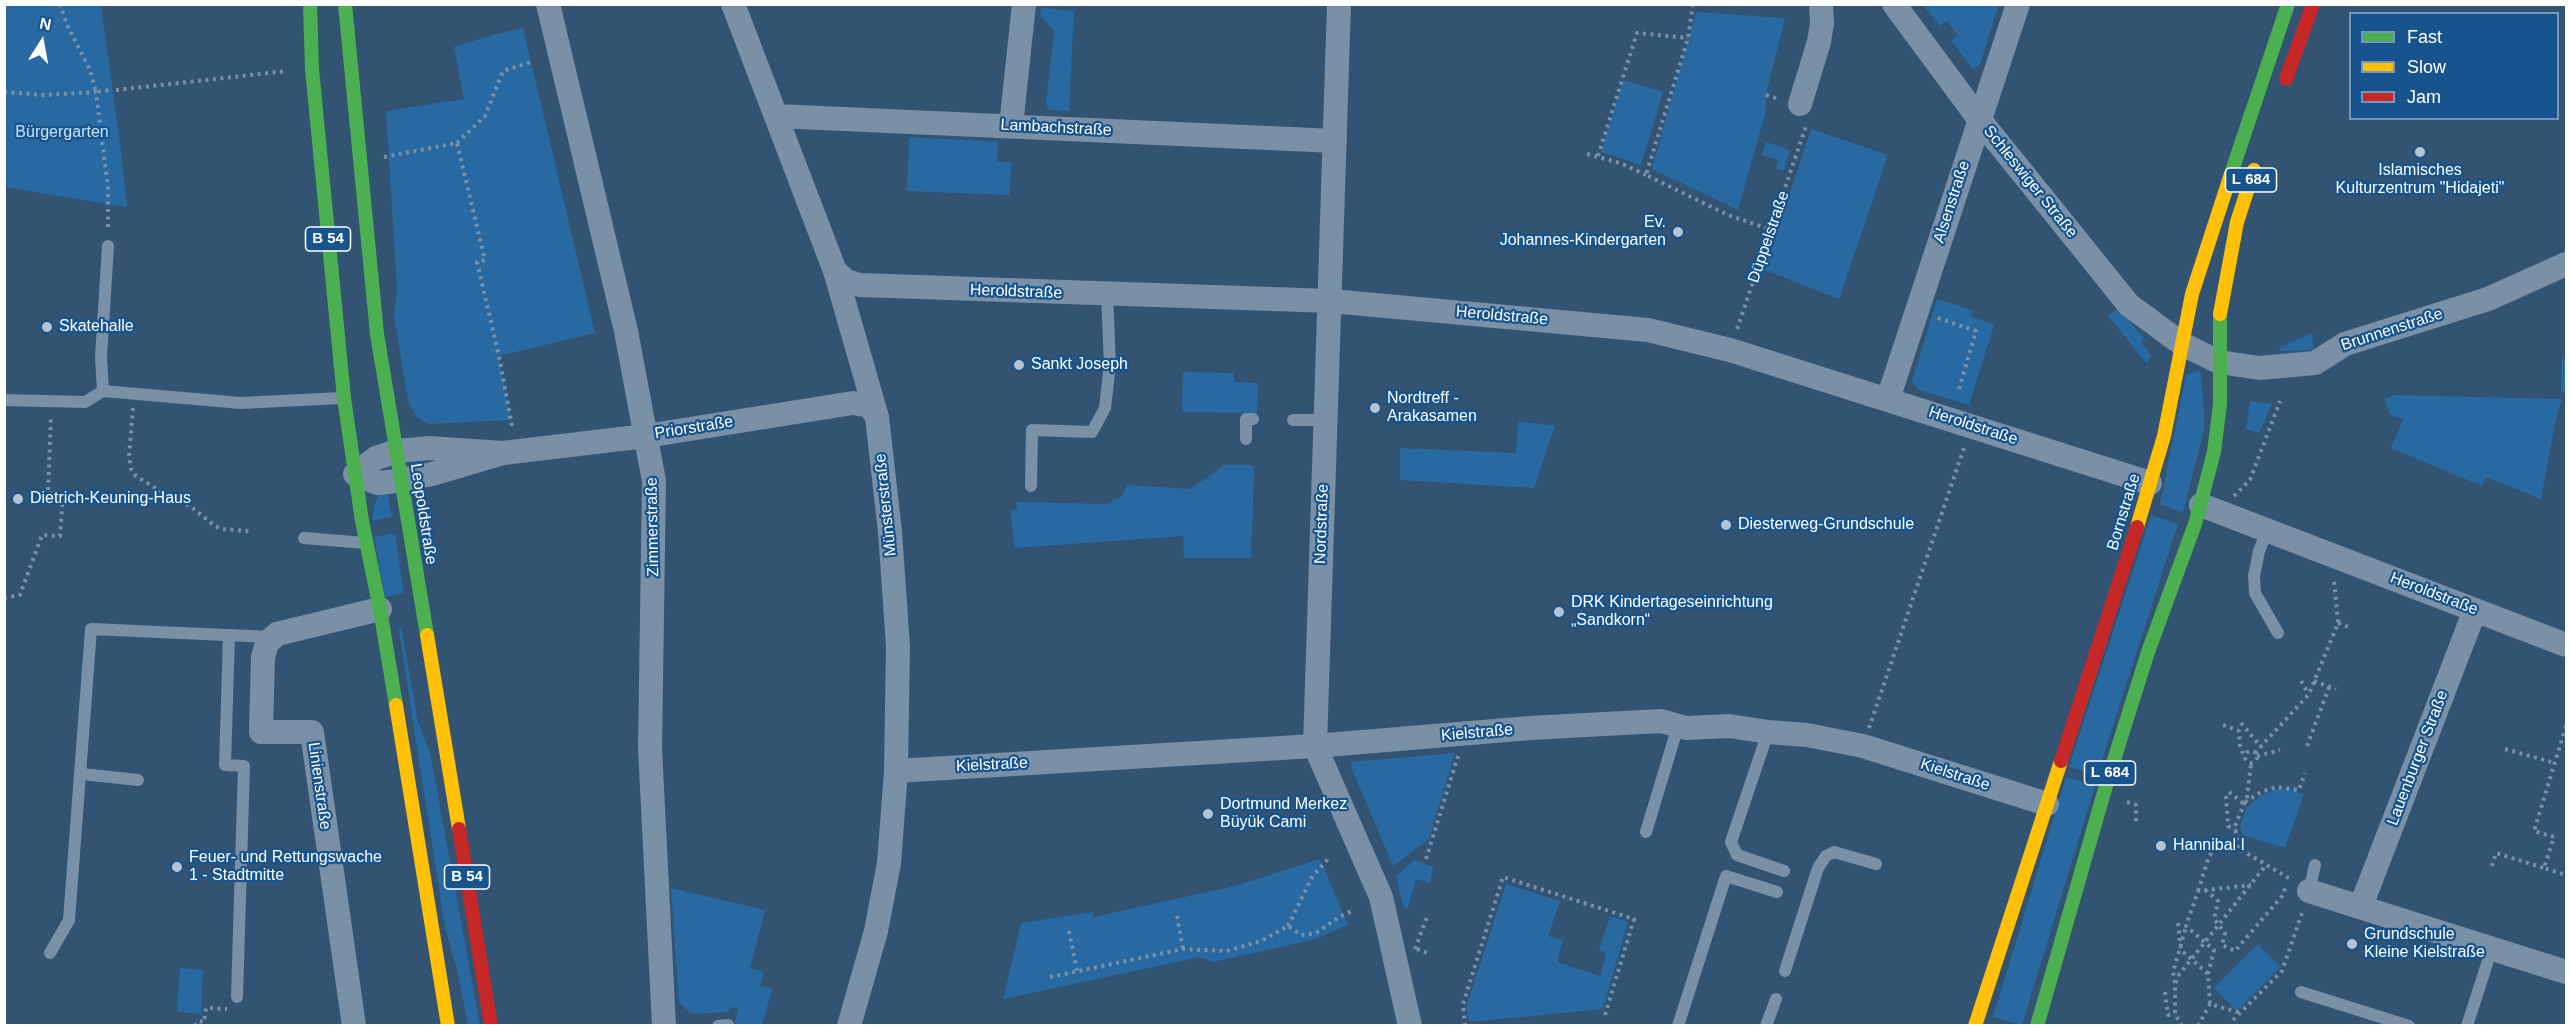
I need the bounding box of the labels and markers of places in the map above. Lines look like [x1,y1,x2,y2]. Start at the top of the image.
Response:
marker: Islamisches Kulturzentrum "Hidajeti" [2413,145,2427,159]
place label: Islamisches Kulturzentrum "Hidajeti" [2336,161,2504,199]
place label: Ev. Johannes-Kindergarten [1500,213,1666,251]
marker: Ev. Johannes-Kindergarten [1671,225,1685,239]
place label: Skatehalle [59,317,134,337]
marker: Skatehalle [40,320,54,334]
place label: Sankt Joseph [1031,355,1128,375]
marker: Sankt Joseph [1012,358,1026,372]
place label: Nordtreff - Arakasamen [1387,389,1477,427]
marker: Nordtreff - Arakasamen [1368,401,1382,415]
place label: Dietrich-Keuning-Haus [30,489,191,509]
marker: Dietrich-Keuning-Haus [11,492,25,506]
place label: Diesterweg-Grundschule [1738,515,1914,535]
marker: Diesterweg-Grundschule [1719,518,1733,532]
place label: DRK Kindertageseinrichtung „Sandkorn“ [1571,593,1773,631]
marker: DRK Kindertageseinrichtung „Sandkorn“ [1552,605,1566,619]
place label: Dortmund Merkez Büyük Cami [1220,795,1347,833]
marker: Dortmund Merkez Büyük Cami [1201,807,1215,821]
place label: Hannibal I [2173,836,2245,856]
marker: Hannibal I [2154,839,2168,853]
place label: Feuer- und Rettungswache 1 - Stadtmitte [189,848,382,886]
marker: Feuer- und Rettungswache 1 - Stadtmitte [170,860,184,874]
place label: Grundschule Kleine Kielstraße [2364,925,2485,963]
marker: Grundschule Kleine Kielstraße [2345,937,2359,951]

